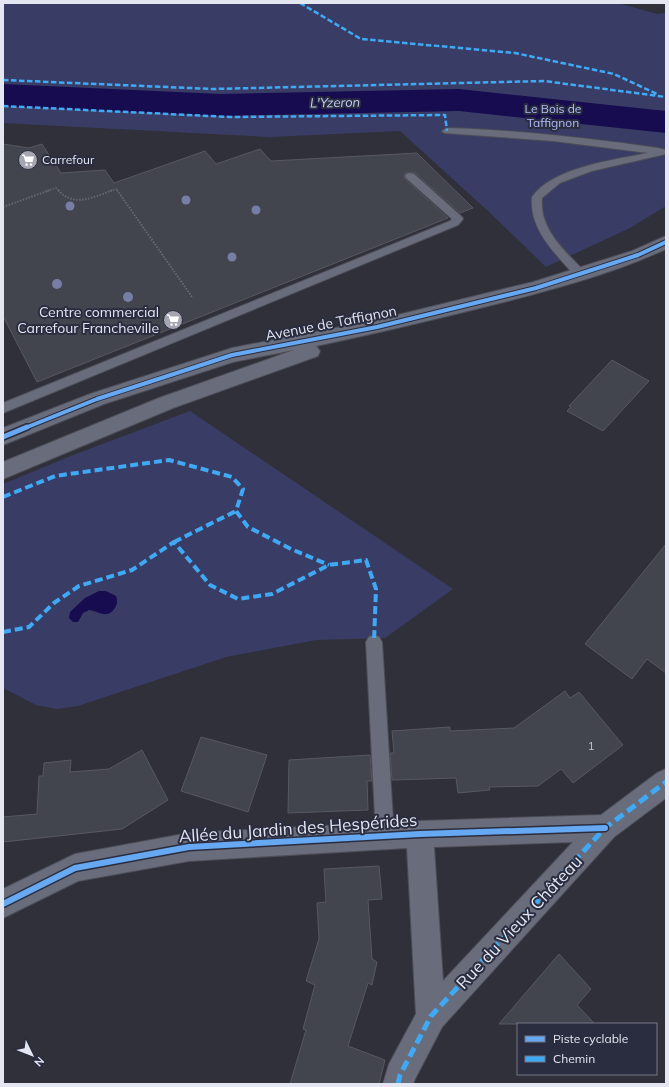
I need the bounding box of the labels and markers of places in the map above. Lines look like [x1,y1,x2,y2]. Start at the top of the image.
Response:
supermarket icon: Carrefour [17,149,39,171]
place label: Carrefour [42,152,95,167]
place label: Centre commercial Carrefour Francheville [17,303,159,337]
supermarket icon: Centre commercial Carrefour Francheville [162,309,184,331]

